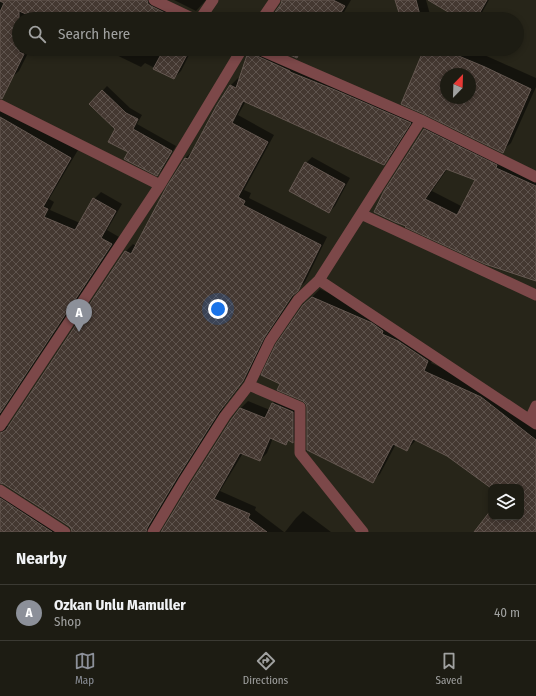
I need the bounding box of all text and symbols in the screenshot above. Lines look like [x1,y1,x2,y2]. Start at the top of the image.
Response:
search box [12,12,524,56]
icon: search [26,23,48,45]
text: Search here [58,25,130,43]
north arrow [440,68,476,104]
pin: A [66,299,92,332]
your location [208,299,228,319]
map controls [488,484,524,520]
button: layers [488,484,524,520]
text: Nearby [16,548,67,569]
text: Ozkan Unlu Mamuller [54,596,186,614]
text: A [25,605,33,620]
text: 40 m [494,605,520,620]
text: Shop [54,614,81,629]
tab: Map [74,650,96,687]
tab: Directions [243,650,288,687]
tab: Saved [436,650,462,687]

